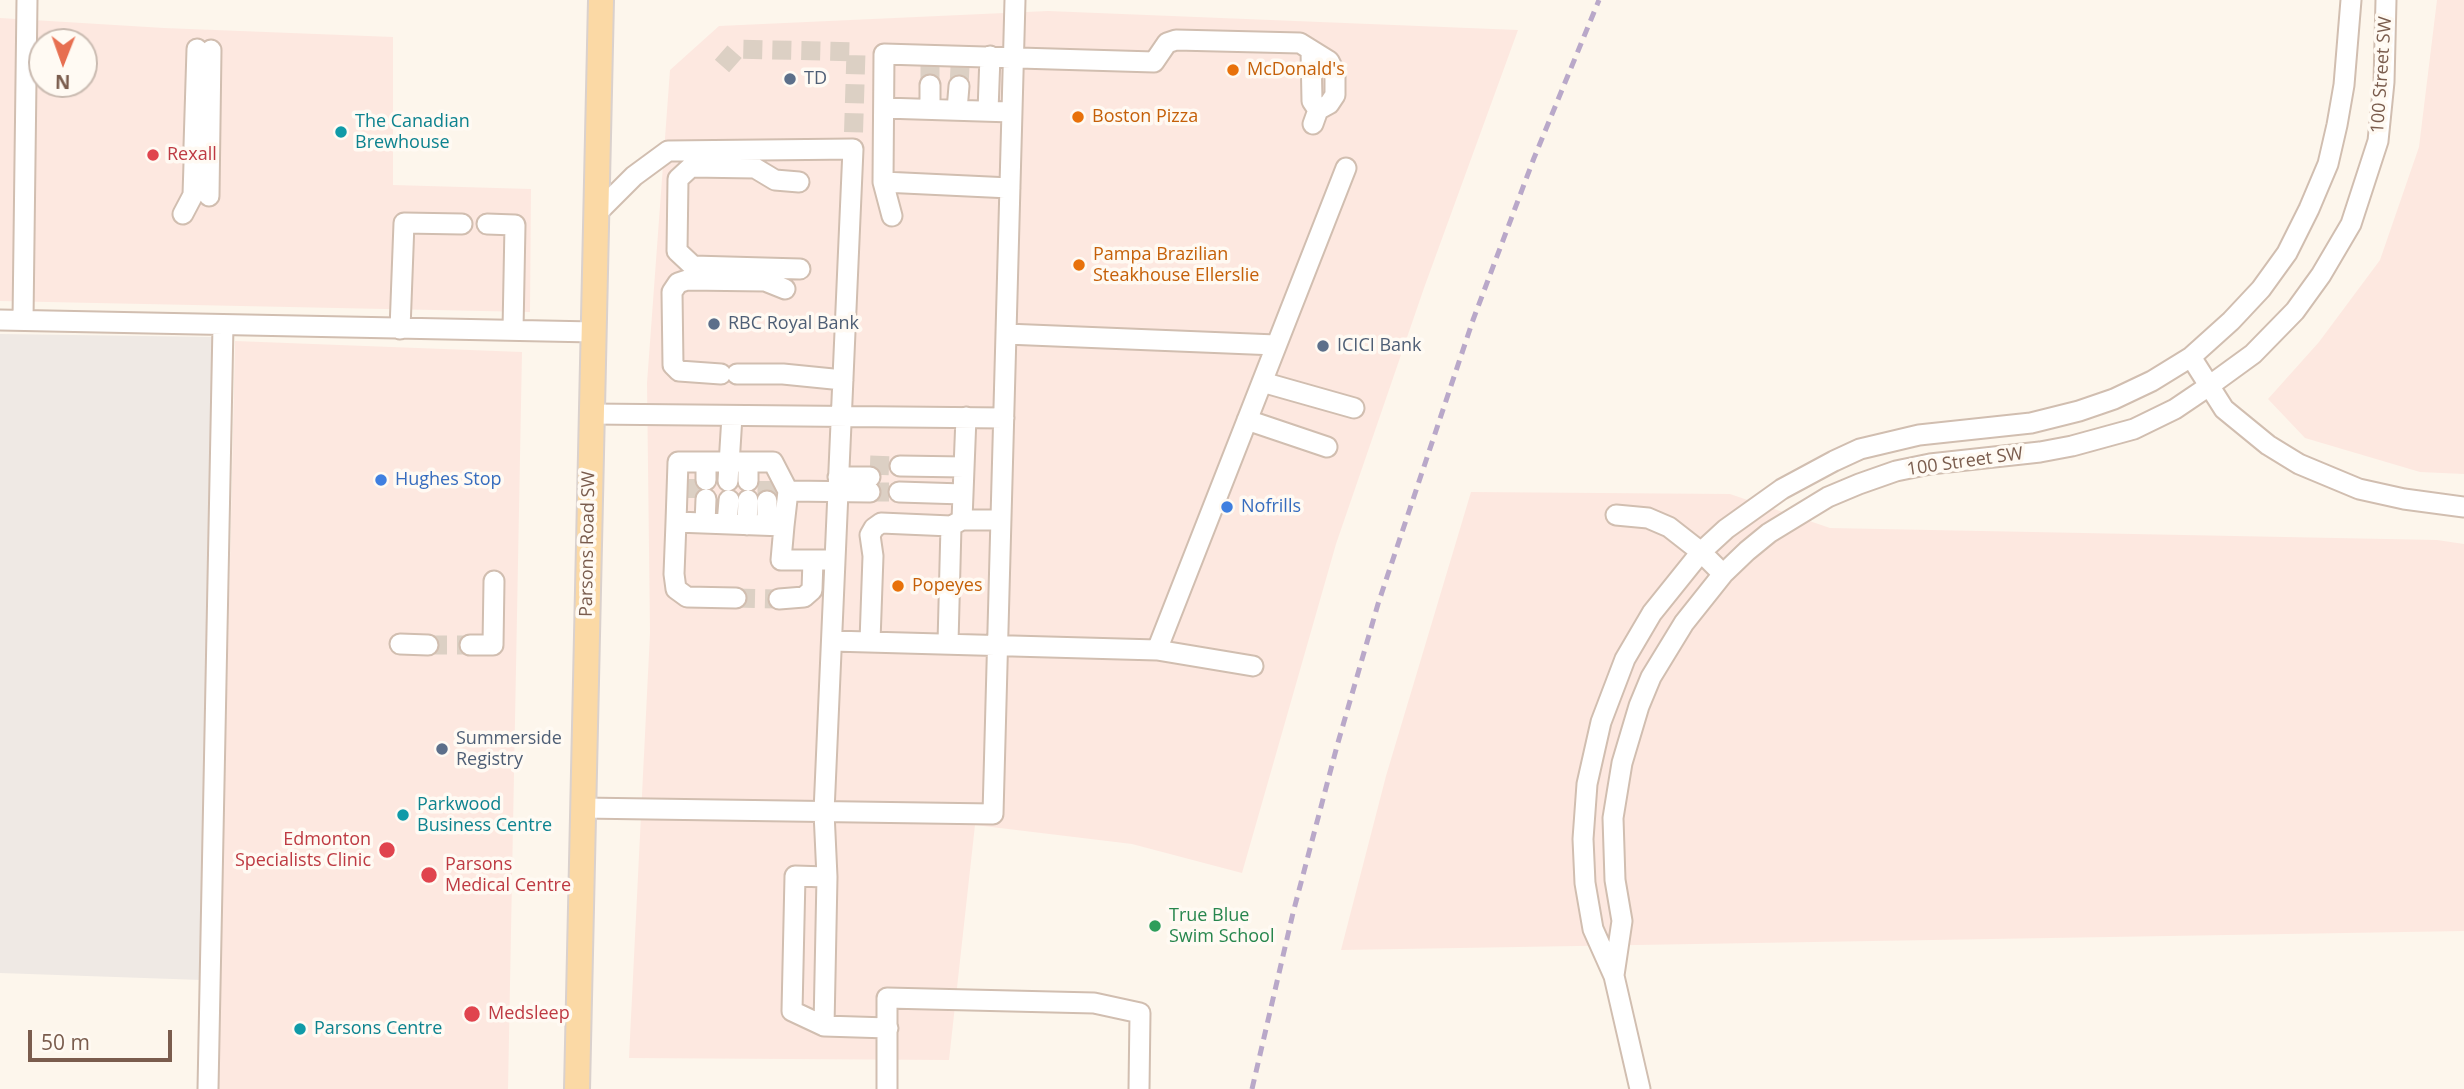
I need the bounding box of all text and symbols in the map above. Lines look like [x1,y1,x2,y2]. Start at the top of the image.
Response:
street label: 100 Street SW [2367,16,2397,134]
north arrow [28,28,98,98]
place label: McDonald's [1247,59,1345,81]
marker: McDonald's [1225,62,1241,78]
place label: TD [804,68,827,90]
text: N [55,69,71,95]
marker: TD [782,71,798,87]
place label: Boston Pizza [1092,106,1198,128]
marker: Boston Pizza [1070,109,1086,125]
place label: The Canadian Brewhouse [355,111,470,154]
marker: The Canadian Brewhouse [333,124,349,140]
place label: Rexall [167,144,217,166]
marker: Rexall [145,147,161,163]
place label: Pampa Brazilian Steakhouse Ellerslie [1093,244,1259,286]
marker: Pampa Brazilian Steakhouse Ellerslie [1071,257,1087,273]
place label: RBC Royal Bank [728,313,859,335]
marker: RBC Royal Bank [706,316,722,332]
place label: ICICI Bank [1337,335,1422,357]
marker: ICICI Bank [1315,338,1331,354]
street label: 100 Street SW [1906,443,2024,481]
place label: Hughes Stop [395,469,502,491]
street label: Parsons Road SW [576,471,600,617]
marker: Hughes Stop [373,472,389,488]
place label: Nofrills [1241,496,1301,518]
marker: Nofrills [1219,499,1235,515]
place label: Popeyes [912,575,982,597]
marker: Popeyes [890,578,906,594]
place label: Summerside Registry [456,728,562,770]
marker: Summerside Registry [434,741,450,757]
place label: Parkwood Business Centre [417,794,552,836]
marker: Parkwood Business Centre [395,807,411,823]
place label: Edmonton Specialists Clinic [235,829,371,872]
marker: Edmonton Specialists Clinic [377,840,397,860]
place label: Parsons Medical Centre [445,854,571,896]
marker: Parsons Medical Centre [419,865,439,885]
place label: True Blue Swim School [1169,905,1274,948]
marker: True Blue Swim School [1147,918,1163,934]
place label: Medsleep [488,1003,570,1025]
marker: Medsleep [462,1004,482,1024]
scale bar [32,1016,175,1060]
place label: Parsons Centre [314,1018,442,1040]
marker: Parsons Centre [292,1021,308,1037]
text: 50 m [41,1028,90,1056]

